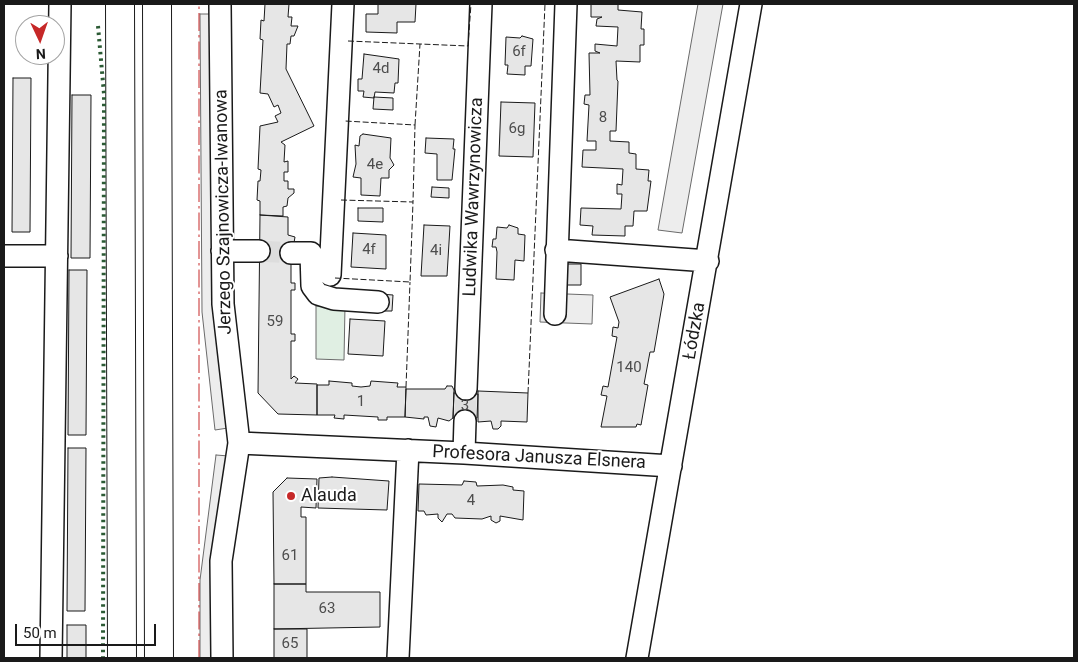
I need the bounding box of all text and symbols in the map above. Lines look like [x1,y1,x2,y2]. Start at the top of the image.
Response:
north arrow [15,15,65,65]
house number: 6f [512,43,526,61]
text: N [35,46,46,62]
house number: 4d [373,60,389,78]
street label: Jerzego Szajnowicza-Iwanowa [211,89,237,335]
street label: Ludwika Wawrzynowicza [460,97,488,297]
house number: 8 [599,109,607,127]
house number: 6g [509,120,525,138]
house number: 4e [367,156,383,174]
house number: 4f [362,241,376,259]
house number: 4i [430,242,442,260]
street label: Łódzka [679,301,711,361]
house number: 59 [267,313,283,331]
house number: 140 [616,359,642,377]
house number: 1 [357,393,365,411]
house number: 3 [461,397,469,415]
street label: Profesora Janusza Elsnera [432,442,646,474]
place label: Alauda [301,485,357,507]
marker: Alauda [285,490,297,502]
house number: 4 [467,492,475,510]
house number: 61 [282,547,298,565]
house number: 63 [319,600,335,618]
scale bar [18,614,159,646]
text: 50 m [23,624,57,642]
house number: 65 [282,635,298,653]

